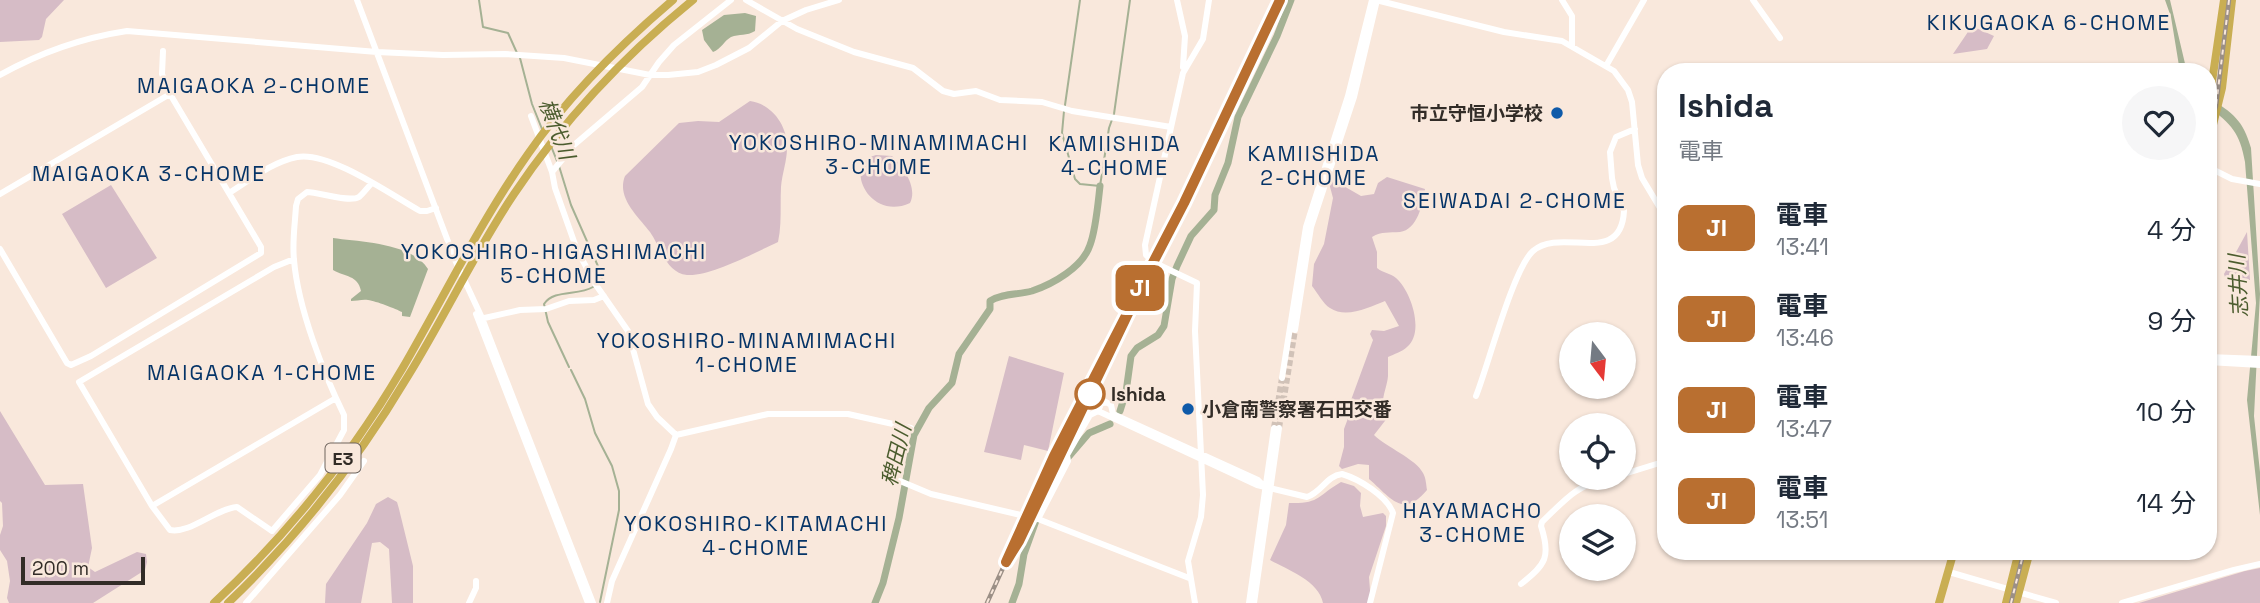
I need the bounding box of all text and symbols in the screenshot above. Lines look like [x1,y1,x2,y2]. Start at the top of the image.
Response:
district label: KIKUGAOKA 6-CHOME [1927,9,2171,36]
district label: MAIGAOKA 2-CHOME [137,72,371,99]
text: Ishida [1678,85,1773,127]
button: heart [2122,86,2196,160]
water label: 横代川 [533,95,582,165]
place label: 市立守恒小学校 [1410,101,1543,126]
marker: 市立守恒小学校 [1549,105,1565,121]
district label: YOKOSHIRO-MINAMIMACHI 3-CHOME [729,129,1029,180]
district label: KAMIISHIDA 4-CHOME [1048,130,1182,181]
text: 電車 [1678,136,1724,166]
district label: KAMIISHIDA 2-CHOME [1247,140,1381,191]
district label: MAIGAOKA 3-CHOME [32,160,266,187]
district label: SEIWADAI 2-CHOME [1403,187,1627,214]
text: 電車 [1776,198,1828,232]
text: JI [1706,212,1727,243]
text: 4 分 [2147,213,2196,247]
text: 13:41 [1776,232,1829,262]
district label: YOKOSHIRO-HIGASHIMACHI 5-CHOME [401,238,707,289]
water label: 志井川 [2223,252,2253,318]
line badge: JI [1108,265,1172,311]
text: JI [1130,272,1150,303]
text: 電車 [1776,289,1828,323]
text: JI [1706,303,1727,334]
text: 9 分 [2147,304,2196,338]
north arrow [1559,322,1636,399]
map controls [1559,322,1636,581]
text: 13:46 [1776,323,1834,353]
district label: YOKOSHIRO-MINAMIMACHI 1-CHOME [597,327,897,378]
district label: MAIGAOKA 1-CHOME [147,359,377,386]
marker: Ishida [1075,379,1105,409]
text: 電車 [1776,380,1828,414]
place label: Ishida [1111,382,1166,407]
text: JI [1706,394,1727,425]
text: 10 分 [2136,395,2196,429]
place label: 小倉南警察署石田交番 [1202,397,1392,422]
marker: 小倉南警察署石田交番 [1180,401,1196,417]
button: locate [1559,413,1636,490]
text: 13:47 [1776,414,1832,444]
water label: 稗田川 [875,419,917,489]
road number: E3 [326,444,360,472]
text: 電車 [1776,471,1828,505]
text: JI [1706,485,1727,516]
text: 14 分 [2136,486,2196,520]
district label: HAYAMACHO 3-CHOME [1403,497,1543,548]
button: layers [1559,504,1636,581]
text: 13:51 [1776,505,1828,535]
district label: YOKOSHIRO-KITAMACHI 4-CHOME [624,510,888,561]
scale bar [21,554,145,586]
text: 200 m [32,556,89,581]

